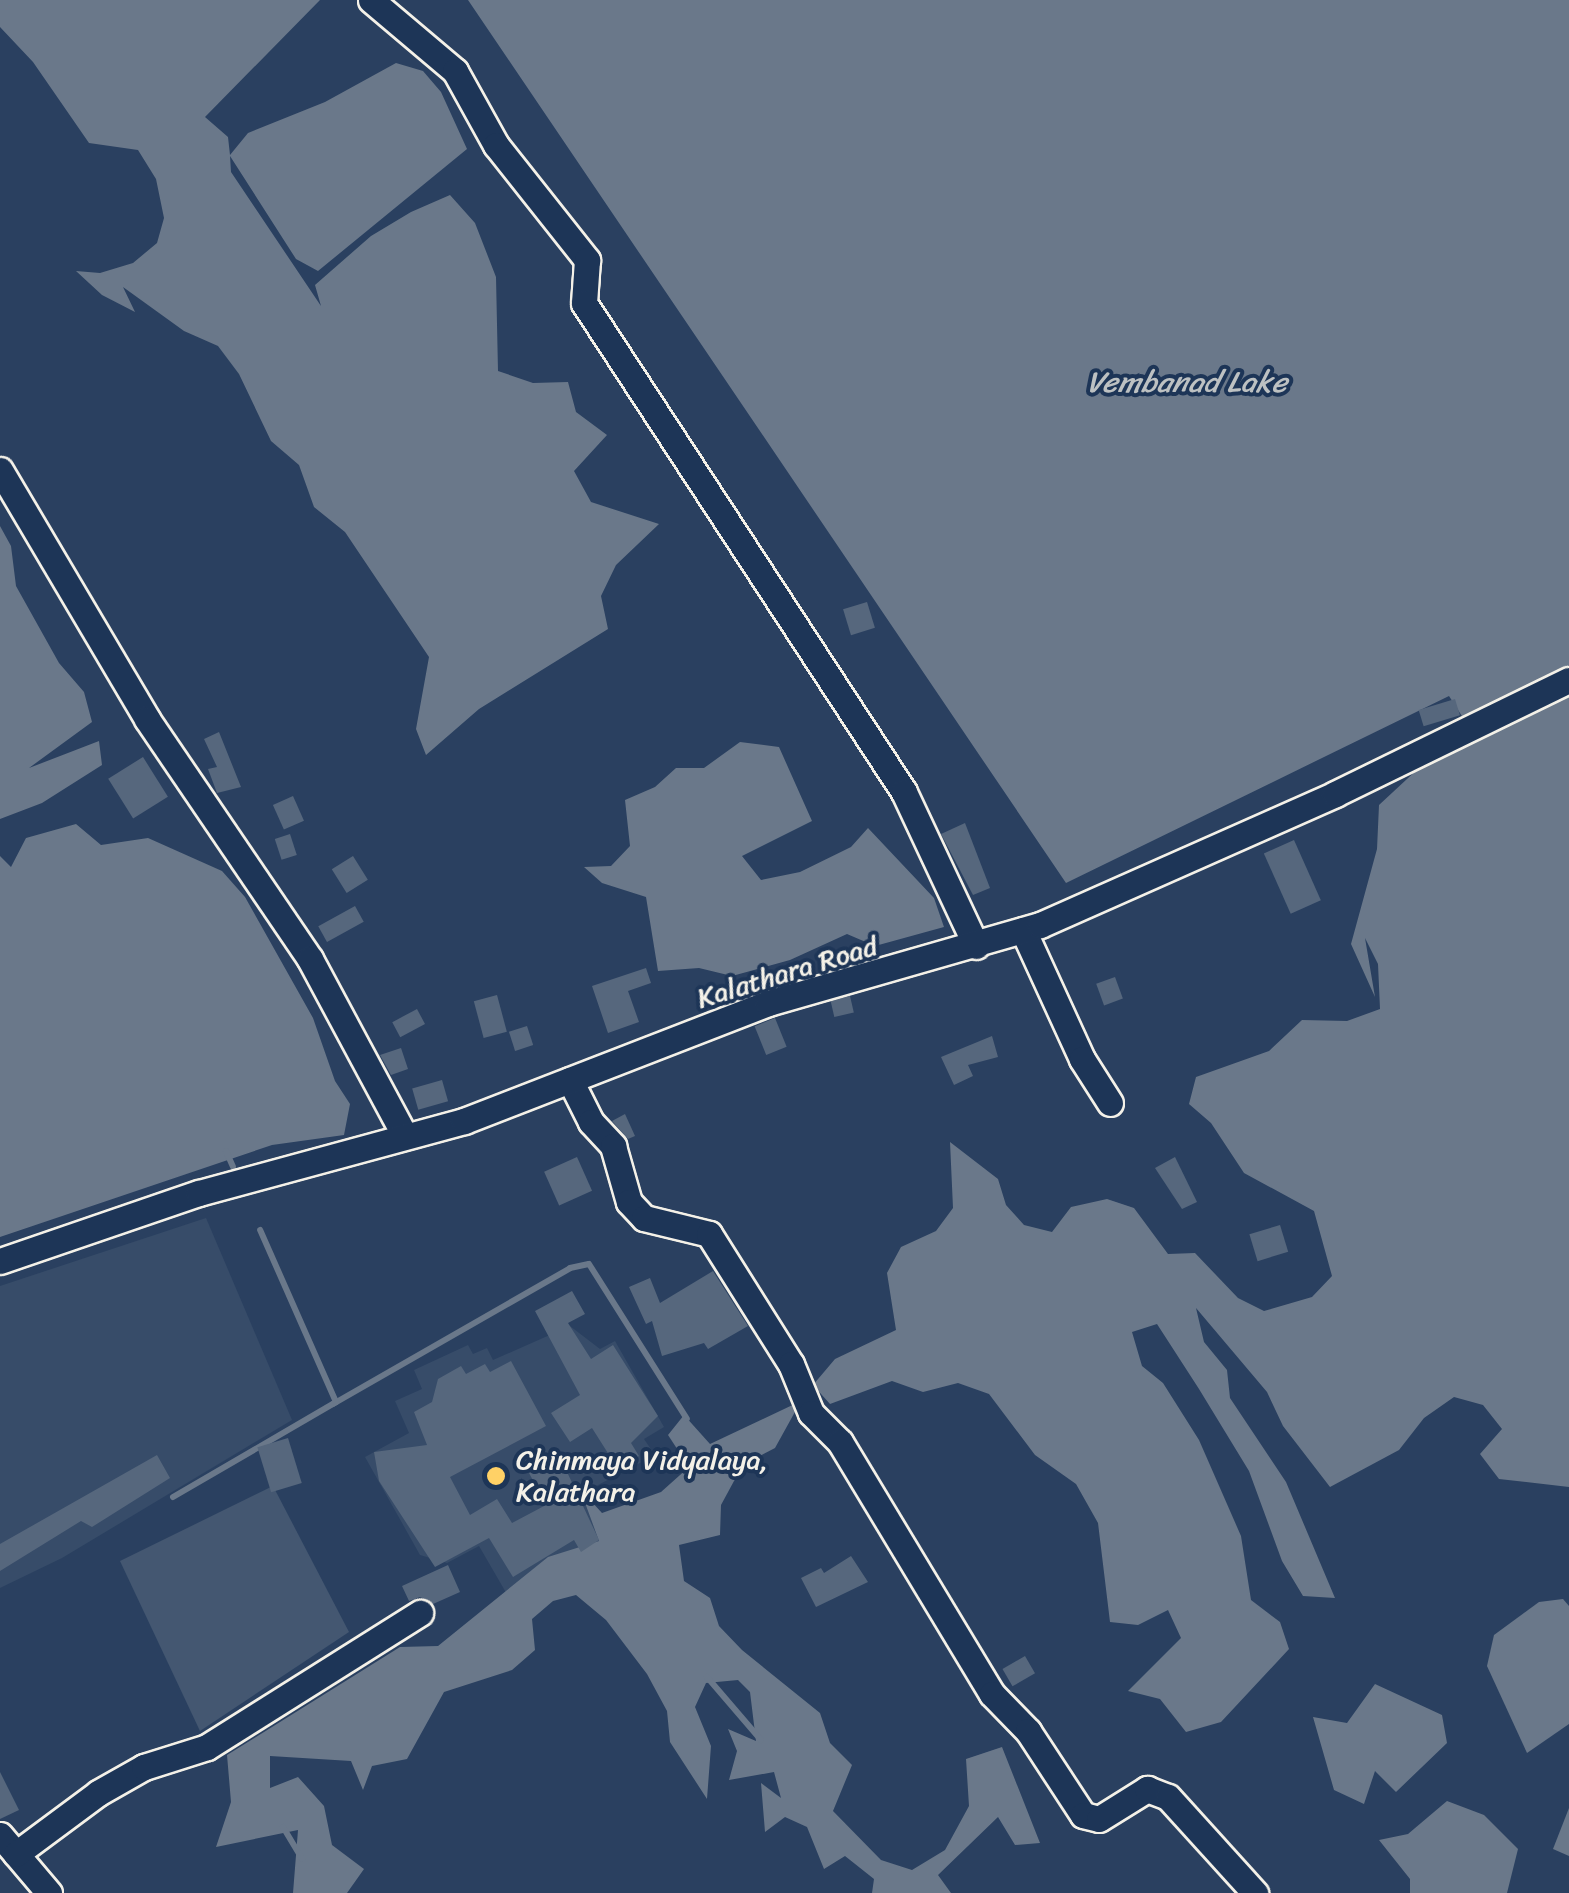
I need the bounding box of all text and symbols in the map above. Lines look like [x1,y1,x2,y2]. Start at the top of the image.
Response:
water label: Vembanad Lake [1087,364,1287,400]
street label: Kalathara Road [693,929,881,1015]
place label: Chinmaya Vidyalaya, Kalathara [516,1443,768,1509]
marker: Chinmaya Vidyalaya, Kalathara [485,1465,507,1487]

